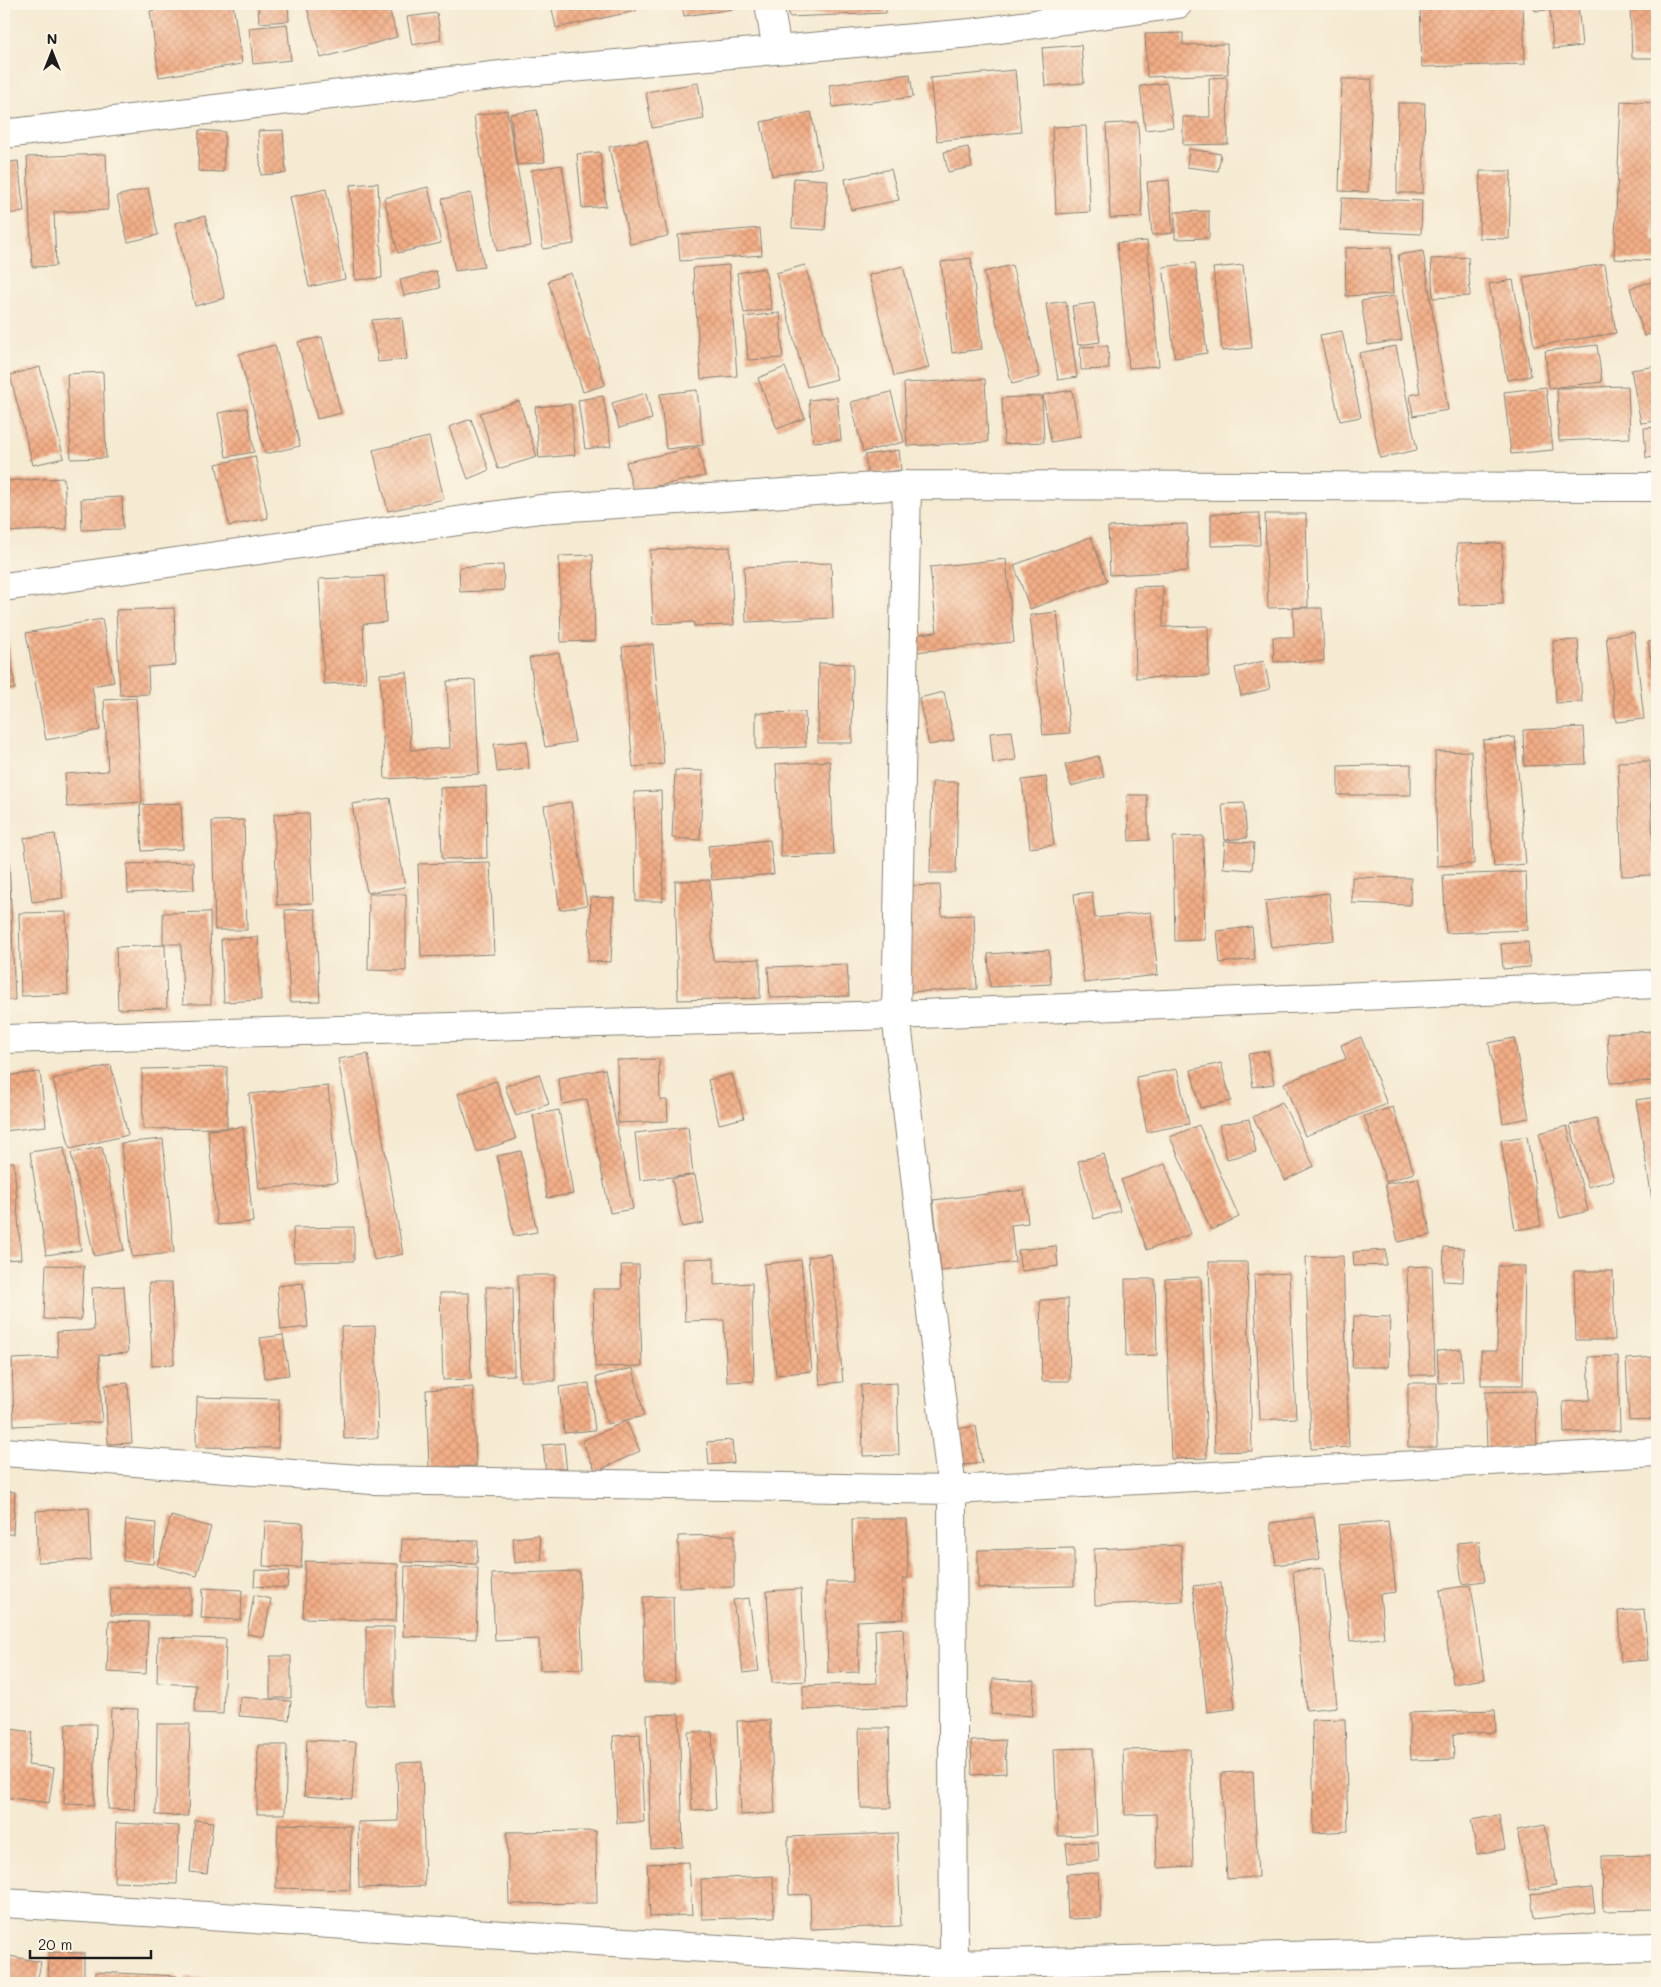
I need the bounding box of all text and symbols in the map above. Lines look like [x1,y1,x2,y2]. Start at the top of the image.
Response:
north arrow [28,28,78,78]
text: N [47,29,57,48]
scale bar [30,1927,151,1959]
text: 20 m [38,1934,72,1954]

